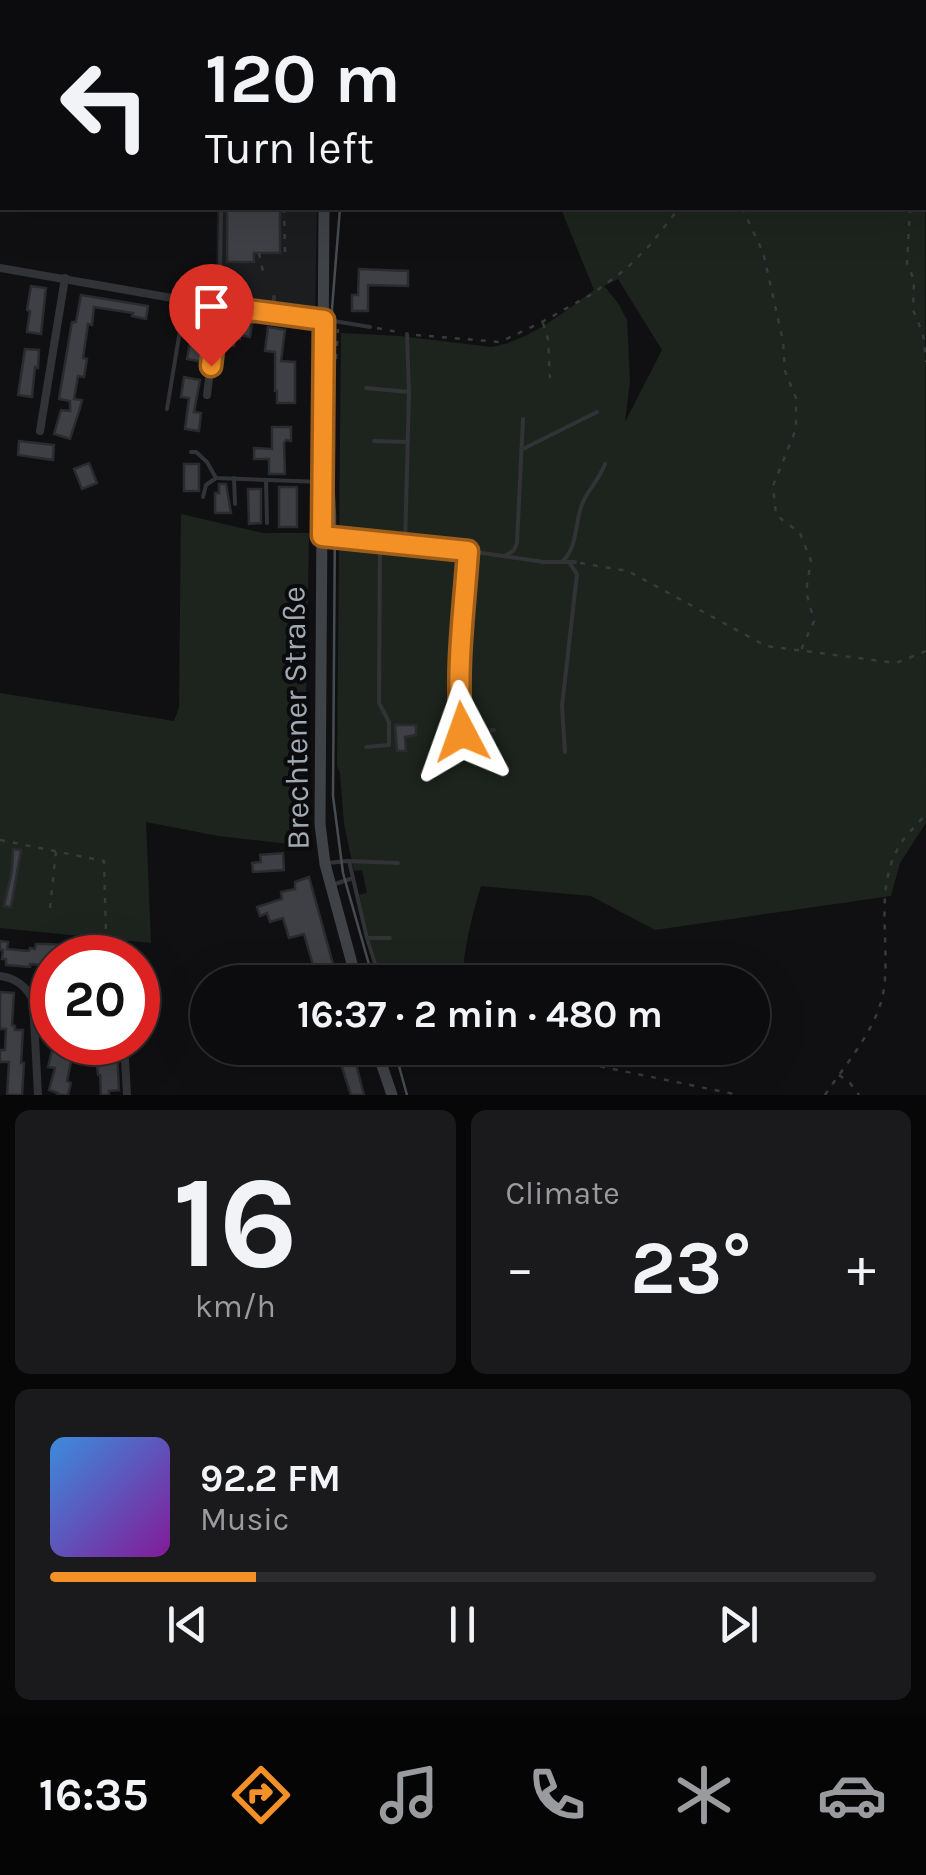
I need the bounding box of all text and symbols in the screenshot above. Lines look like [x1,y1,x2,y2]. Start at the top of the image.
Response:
text: 120 m [205,38,401,120]
icon: left [40,40,170,170]
text: Turn left [205,122,374,174]
pin [169,264,254,367]
icon: arrive [184,279,239,334]
street label: Brechtener Straße [275,586,317,850]
position arrow [410,680,514,784]
speed limit sign: 20 [30,935,160,1065]
text: 16:37 · 2 min · 480 m [297,992,663,1037]
text: 16 [173,1147,298,1299]
text: Climate [506,1175,620,1212]
text: 23° [630,1224,751,1312]
text: − [506,1236,534,1300]
text: + [847,1236,876,1300]
text: km/h [195,1288,276,1325]
text: 92.2 FM [200,1456,341,1501]
text: Music [200,1501,289,1538]
icon: previous [160,1597,215,1652]
icon: pause [435,1597,490,1652]
icon: next [711,1597,766,1652]
icon: directions [226,1760,296,1830]
icon: music [374,1760,444,1830]
icon: phone [522,1760,592,1830]
icon: climate [669,1760,739,1830]
icon: car [817,1760,887,1830]
text: 16:35 [39,1769,149,1821]

